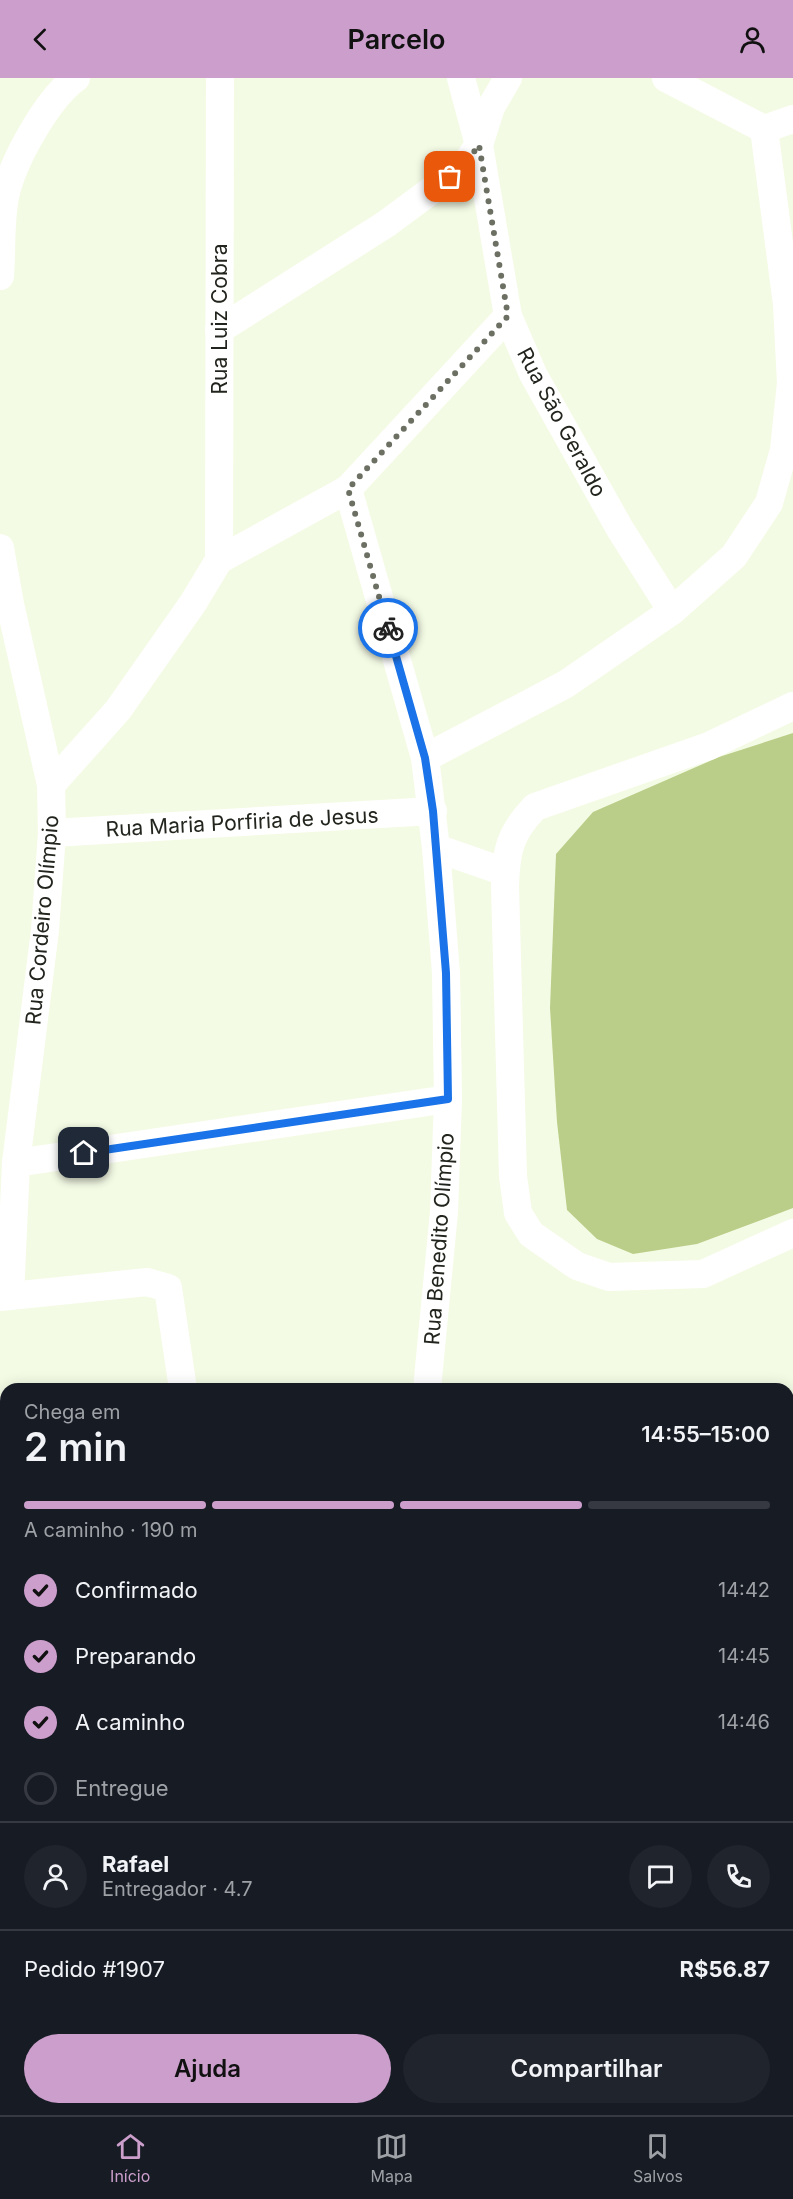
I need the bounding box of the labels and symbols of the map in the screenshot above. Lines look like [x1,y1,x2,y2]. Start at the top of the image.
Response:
pin [424,151,475,202]
street label: Rua Luiz Cobra [207,244,232,395]
street label: Rua São Geraldo [512,343,612,501]
courier [358,598,418,658]
street label: Rua Maria Porfiria de Jesus [105,802,379,842]
street label: Rua Cordeiro Olímpio [20,814,64,1026]
pin [58,1127,109,1178]
street label: Rua Benedito Olímpio [419,1132,459,1346]

